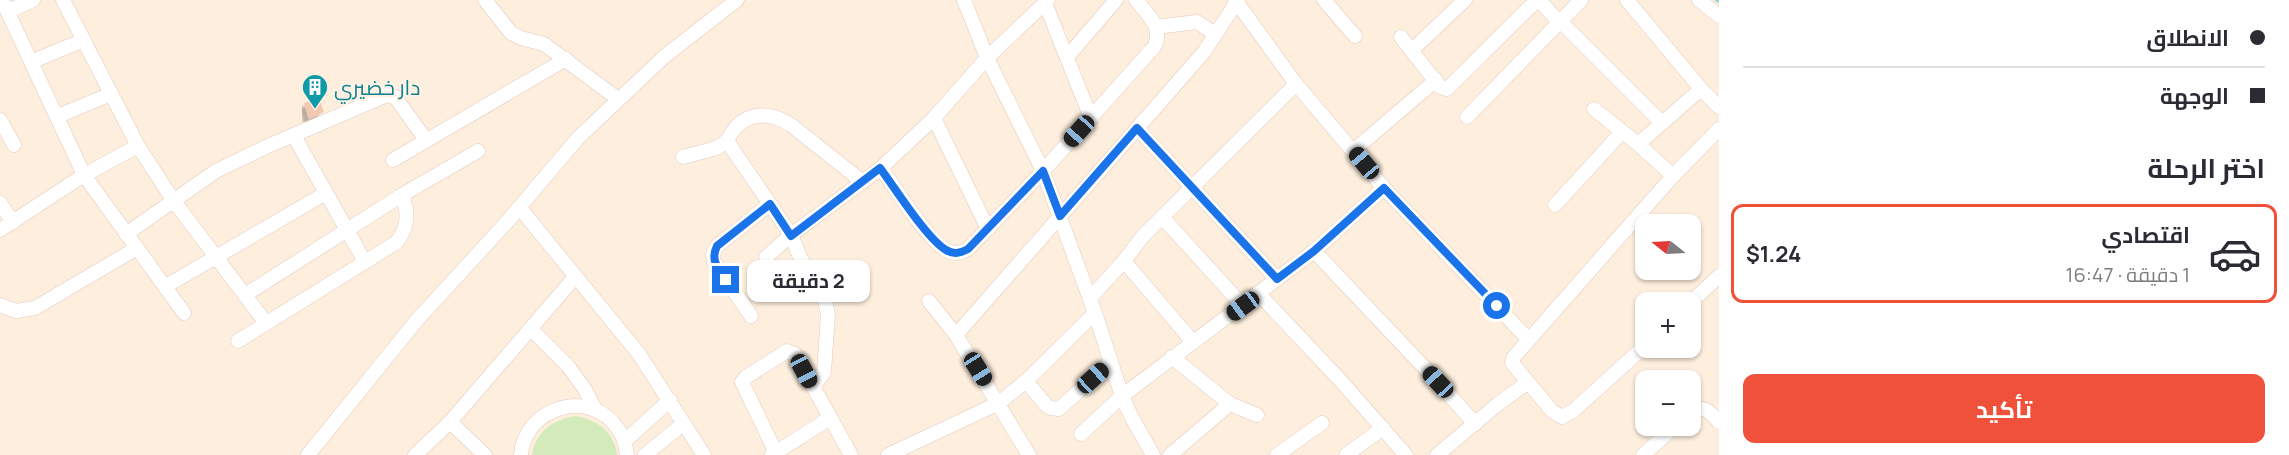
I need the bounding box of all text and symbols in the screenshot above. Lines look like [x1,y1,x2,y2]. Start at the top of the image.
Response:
text: الانطلاق [2146,23,2229,53]
building icon: دار خضيري [300,72,330,110]
place label: دار خضيري [334,73,420,104]
text: الوجهة [2160,81,2229,111]
car [1060,112,1098,150]
car [1346,143,1382,183]
text: اختر الرحلة [2147,149,2265,186]
north arrow [1635,214,1701,280]
map controls [1635,214,1701,436]
text: اقتصادي [2101,220,2190,250]
icon: car [2208,227,2262,281]
text: $1.24 [1746,239,1801,269]
callout: 2 دقيقة [747,259,870,301]
text: 1 دقيقة · 16:47 [2066,261,2190,288]
route end [712,266,739,293]
text: 2 دقيقة [772,267,845,294]
car [1223,288,1263,324]
route start [1483,292,1510,319]
button: + [1635,292,1701,358]
car [961,349,995,389]
car [788,351,820,391]
car [1074,359,1112,397]
car [1419,363,1457,401]
button: − [1635,370,1701,436]
button: تأكيد [1743,374,2265,443]

